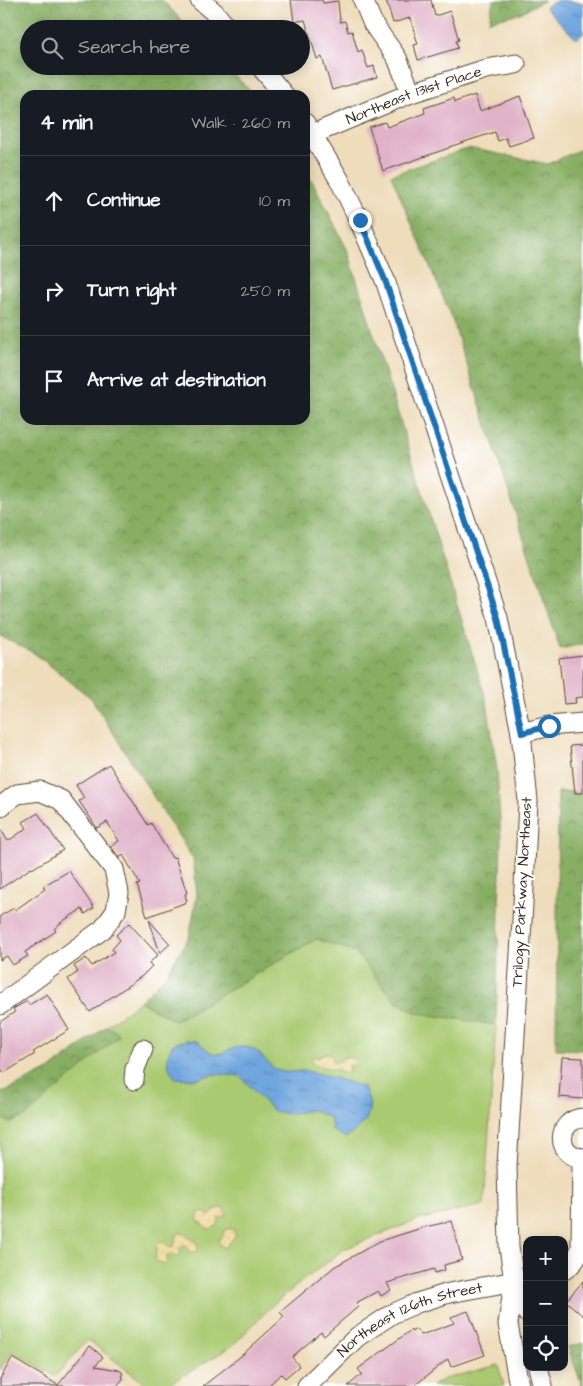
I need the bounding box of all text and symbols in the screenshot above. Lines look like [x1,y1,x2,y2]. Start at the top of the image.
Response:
search box [20,20,310,75]
icon: search [38,34,66,62]
text: Search here [78,34,190,61]
street label: Northeast 131st Place [342,61,484,130]
text: 4 min [40,108,93,137]
text: Walk · 260 m [191,112,290,134]
icon: ahead [40,187,68,215]
text: Continue [87,187,161,214]
text: 10 m [259,190,290,212]
route end [349,209,372,232]
icon: right [40,277,68,305]
text: Turn right [87,277,176,304]
text: 250 m [241,280,290,302]
icon: arrive [40,367,68,395]
text: Arrive at destination [87,367,266,394]
route start [538,715,561,738]
street label: Trilogy Parkway Northeast [507,796,538,988]
map controls [523,1236,568,1371]
button: + [523,1236,568,1281]
street label: Northeast 126th Street [332,1277,484,1362]
button: − [523,1281,568,1326]
button: locate [523,1326,568,1371]

